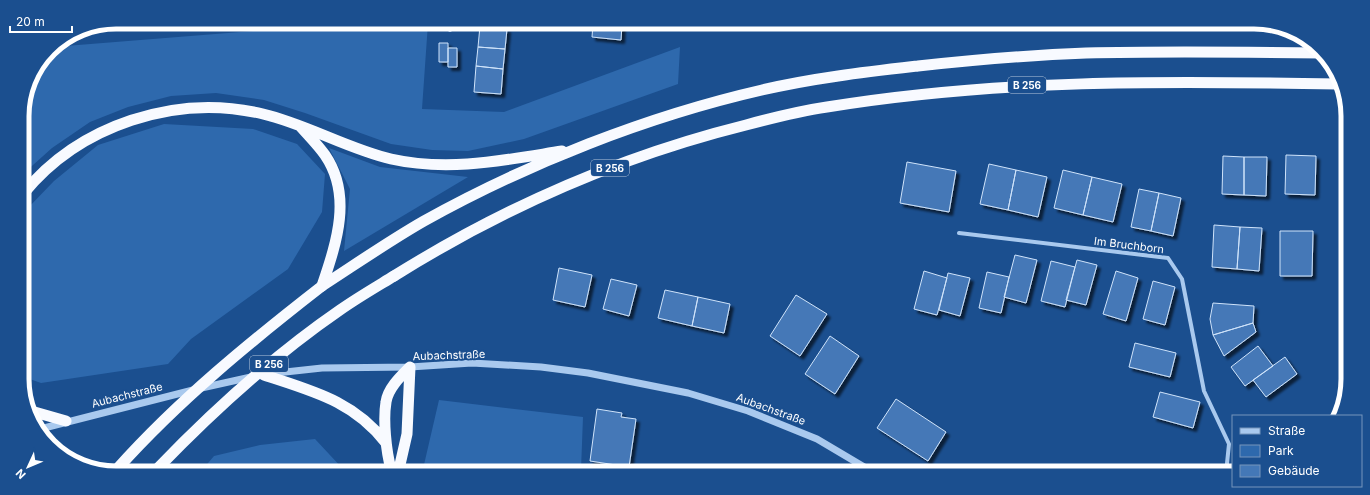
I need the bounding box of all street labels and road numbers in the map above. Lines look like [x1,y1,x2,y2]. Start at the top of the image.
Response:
road number: B 256 [1008,77,1046,93]
road number: B 256 [591,160,629,176]
street label: Im Bruchborn [1093,234,1165,256]
street label: Aubachstraße [412,347,486,363]
road number: B 256 [250,356,288,372]
street label: Aubachstraße [90,379,164,411]
street label: Aubachstraße [734,390,808,428]

